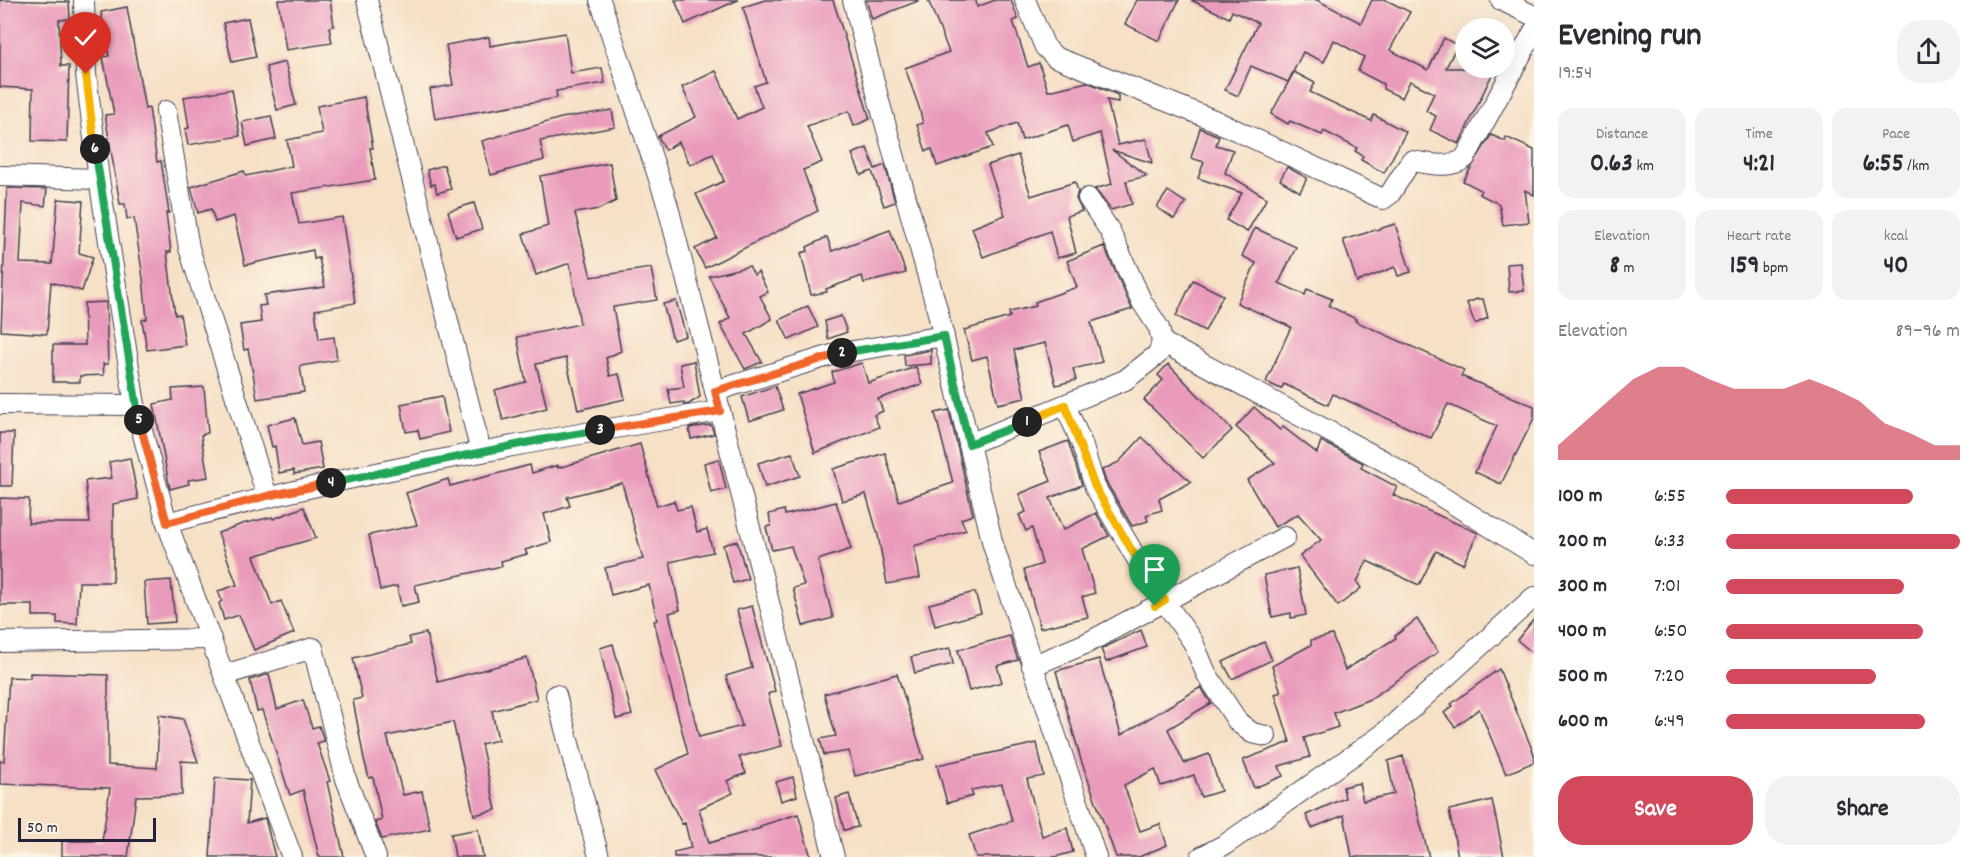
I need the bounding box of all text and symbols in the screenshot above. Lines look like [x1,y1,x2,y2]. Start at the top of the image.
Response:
pin [60,12,111,74]
text: Evening run [1558,14,1702,61]
map controls [1455,18,1515,78]
button: layers [1455,18,1515,78]
button: share [1897,20,1960,83]
icon: check [69,21,102,54]
text: 19:54 [1558,60,1592,88]
text: Distance [1596,123,1648,146]
text: Time [1745,123,1773,146]
text: Pace [1882,123,1910,146]
pin: 6 [80,134,110,164]
text: 6 [91,137,99,160]
text: 0.63 [1590,146,1633,183]
text: 4:21 [1743,146,1775,183]
text: 6:55 [1863,146,1904,183]
text: km [1633,155,1654,178]
text: /km [1904,155,1929,178]
text: Elevation [1594,225,1650,248]
text: Heart rate [1727,225,1791,248]
text: kcal [1884,225,1908,248]
text: 8 [1609,248,1620,285]
text: 159 [1730,248,1759,285]
text: 40 [1884,248,1908,285]
text: m [1620,257,1635,280]
text: bpm [1759,257,1788,280]
text: Elevation [1558,318,1628,346]
text: 89–96 m [1896,318,1960,346]
pin: 2 [827,338,857,368]
text: 2 [839,341,846,364]
pin: 5 [124,405,154,435]
pin: 1 [1012,407,1042,437]
text: 5 [135,408,143,431]
text: 1 [1025,410,1029,433]
pin: 3 [585,415,615,445]
text: 3 [596,418,604,441]
pin: 4 [316,468,346,498]
text: 4 [328,471,334,494]
text: 100 m [1558,483,1603,511]
text: 6:55 [1654,483,1686,511]
text: 200 m [1558,528,1607,556]
text: 6:33 [1654,528,1685,556]
pin [1129,544,1180,606]
icon: arrive [1138,553,1171,586]
text: 300 m [1558,573,1607,601]
text: 7:01 [1654,573,1680,601]
text: 400 m [1558,618,1606,646]
text: 6:50 [1654,618,1687,646]
text: 500 m [1558,663,1607,691]
text: 7:20 [1654,663,1685,691]
text: 600 m [1558,708,1608,736]
text: 6:49 [1654,708,1685,736]
button: Save [1558,776,1753,845]
button: Share [1765,776,1960,845]
scale bar [18,815,156,842]
text: 50 m [27,817,58,840]

